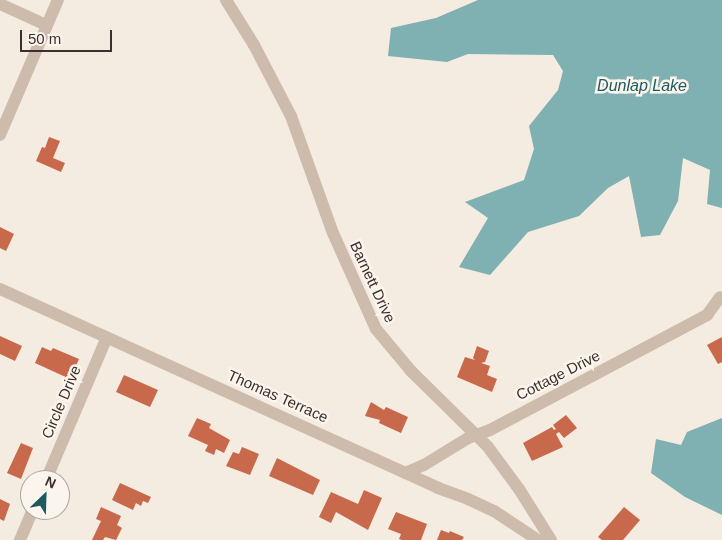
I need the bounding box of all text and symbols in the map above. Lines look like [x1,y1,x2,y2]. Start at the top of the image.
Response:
scale bar [22,20,115,52]
text: 50 m [28,30,61,47]
water label: Dunlap Lake [597,76,687,96]
street label: Barnett Drive [346,239,400,325]
street label: Cottage Drive [513,346,603,404]
street label: Circle Drive [38,363,84,441]
street label: Thomas Terrace [225,366,331,426]
north arrow [20,470,70,520]
text: N [43,473,59,492]

